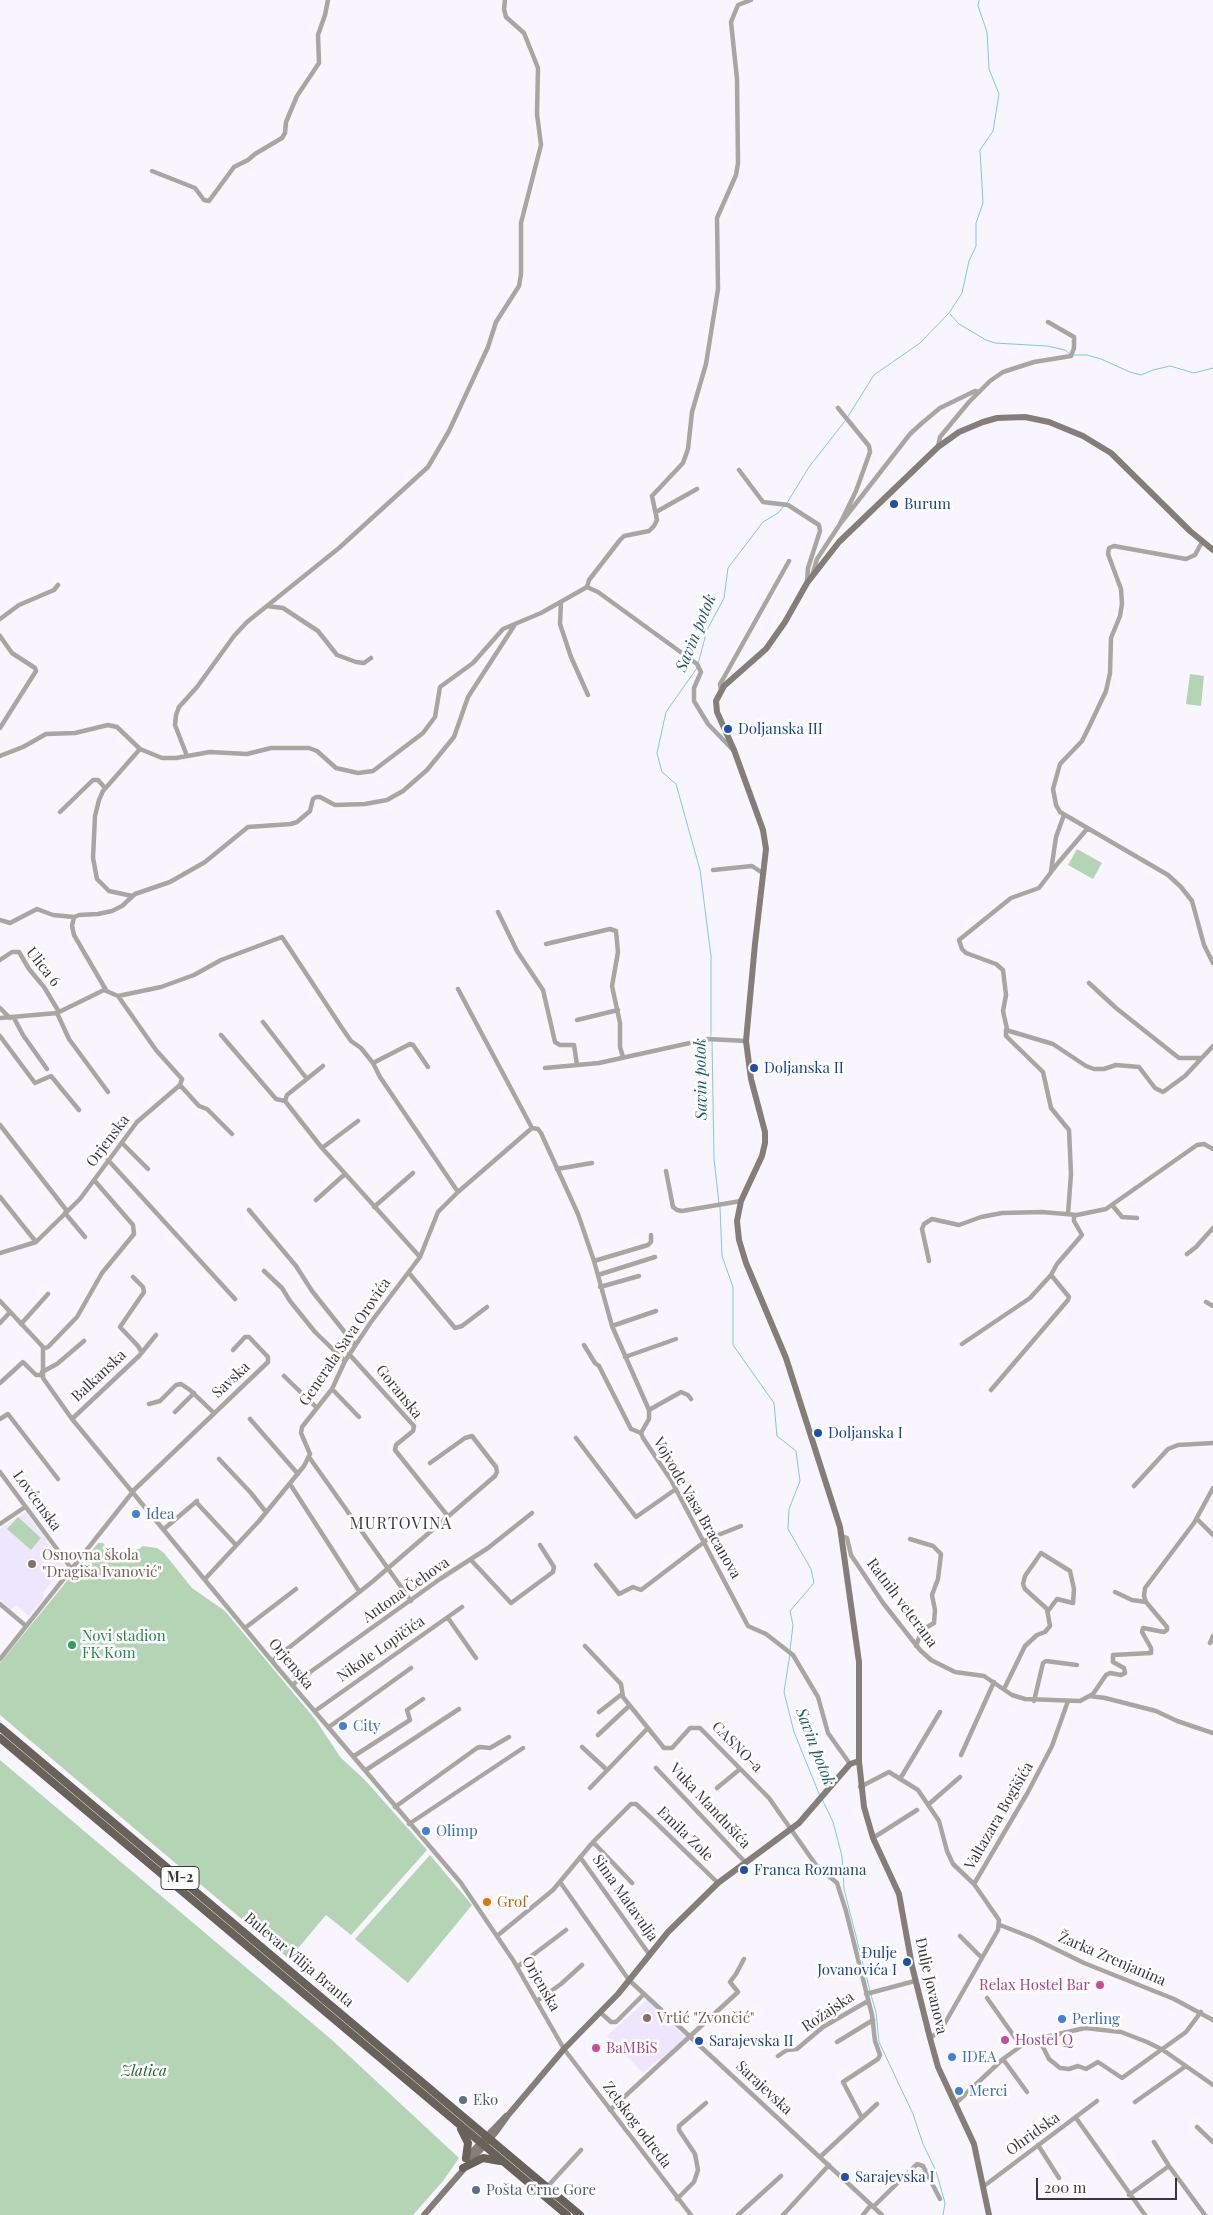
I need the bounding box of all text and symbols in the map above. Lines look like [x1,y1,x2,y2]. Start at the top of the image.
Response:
place label: Burum [904,495,951,513]
marker: Burum [888,498,900,510]
water label: Savin potok [672,591,720,675]
place label: Doljanska III [738,720,823,738]
marker: Doljanska III [722,723,734,735]
street label: Ulica 6 [22,944,64,990]
water label: Savin potok [691,1038,711,1120]
place label: Doljanska II [764,1059,844,1077]
marker: Doljanska II [748,1062,760,1074]
street label: Orjenska [83,1111,133,1171]
street label: Generala Sava Orovića [295,1275,395,1409]
street label: Balkanska [68,1346,130,1406]
street label: Savska [208,1358,254,1402]
street label: Goranska [372,1361,426,1423]
place label: Doljanska I [828,1424,903,1442]
marker: Doljanska I [812,1427,824,1439]
street label: Vojvode Vasa Bracanova [649,1434,745,1582]
street label: Lovćenska [9,1467,65,1535]
place label: Idea [146,1505,175,1523]
marker: Idea [130,1508,142,1520]
district label: MURTOVINA [349,1514,453,1534]
place label: Osnovna škola "Dragiša Ivanović" [42,1546,162,1581]
street label: Antona Čehova [359,1553,453,1627]
street label: Ratnih veterana [863,1555,941,1651]
marker: Osnovna škola "Dragiša Ivanović" [26,1558,38,1570]
street label: Nikole Lopičića [334,1612,428,1686]
place label: Novi stadion FK Kom [82,1627,166,1662]
street label: Orjenska [265,1635,317,1693]
marker: Novi stadion FK Kom [66,1639,78,1651]
water label: Savin potok [791,1705,839,1789]
place label: City [353,1717,381,1735]
street label: CASNO-a [708,1718,766,1776]
marker: City [337,1720,349,1732]
street label: Valtazara Bogišića [961,1759,1037,1873]
street label: Vuka Mandušića [666,1760,754,1852]
street label: Emila Zole [653,1803,717,1865]
place label: Olimp [436,1822,478,1840]
marker: Olimp [420,1825,432,1837]
street label: Sima Matavulja [588,1851,662,1945]
place label: Franca Rozmana [754,1861,866,1879]
marker: Franca Rozmana [738,1864,750,1876]
road number: M-2 [161,1866,199,1890]
place label: Grof [497,1893,527,1911]
marker: Grof [481,1896,493,1908]
street label: Bulevar Vilija Branta [241,1909,357,2011]
street label: Žarka Zrenjanina [1055,1928,1169,1990]
street label: Đulje Jovanova [911,1936,951,2036]
place label: Đulje Jovanovića I [817,1944,897,1979]
street label: Orjenska [518,1953,564,2015]
marker: Đulje Jovanovića I [901,1956,913,1968]
place label: Relax Hostel Bar [979,1976,1090,1994]
marker: Relax Hostel Bar [1094,1979,1106,1991]
street label: Rožajska [799,1988,857,2036]
place label: Vrtić "Zvončić" [657,2009,754,2027]
place label: Perling [1072,2010,1120,2028]
marker: Vrtić "Zvončić" [641,2012,653,2024]
marker: Perling [1056,2013,1068,2025]
place label: Hostel Q [1015,2031,1073,2049]
place label: Sarajevska II [709,2032,794,2050]
marker: Hostel Q [999,2034,1011,2046]
marker: Sarajevska II [693,2035,705,2047]
place label: BaMBiS [606,2039,658,2057]
marker: BaMBiS [590,2042,602,2054]
place label: IDEA [962,2048,996,2066]
marker: IDEA [946,2051,958,2063]
street label: Sarajevska [732,2057,796,2119]
park label: Zlatica [121,2062,167,2080]
street label: Zetskog odreda [599,2078,675,2172]
place label: Merci [969,2082,1007,2100]
marker: Merci [953,2085,965,2097]
place label: Eko [473,2091,498,2109]
marker: Eko [457,2094,469,2106]
street label: Ohridska [1003,2109,1063,2159]
place label: Sarajevska I [855,2168,935,2186]
scale bar [1038,2168,1179,2200]
marker: Sarajevska I [839,2171,851,2183]
text: 200 m [1044,2177,1086,2197]
place label: Pošta Crne Gore [486,2181,596,2199]
marker: Pošta Crne Gore [470,2184,482,2196]

